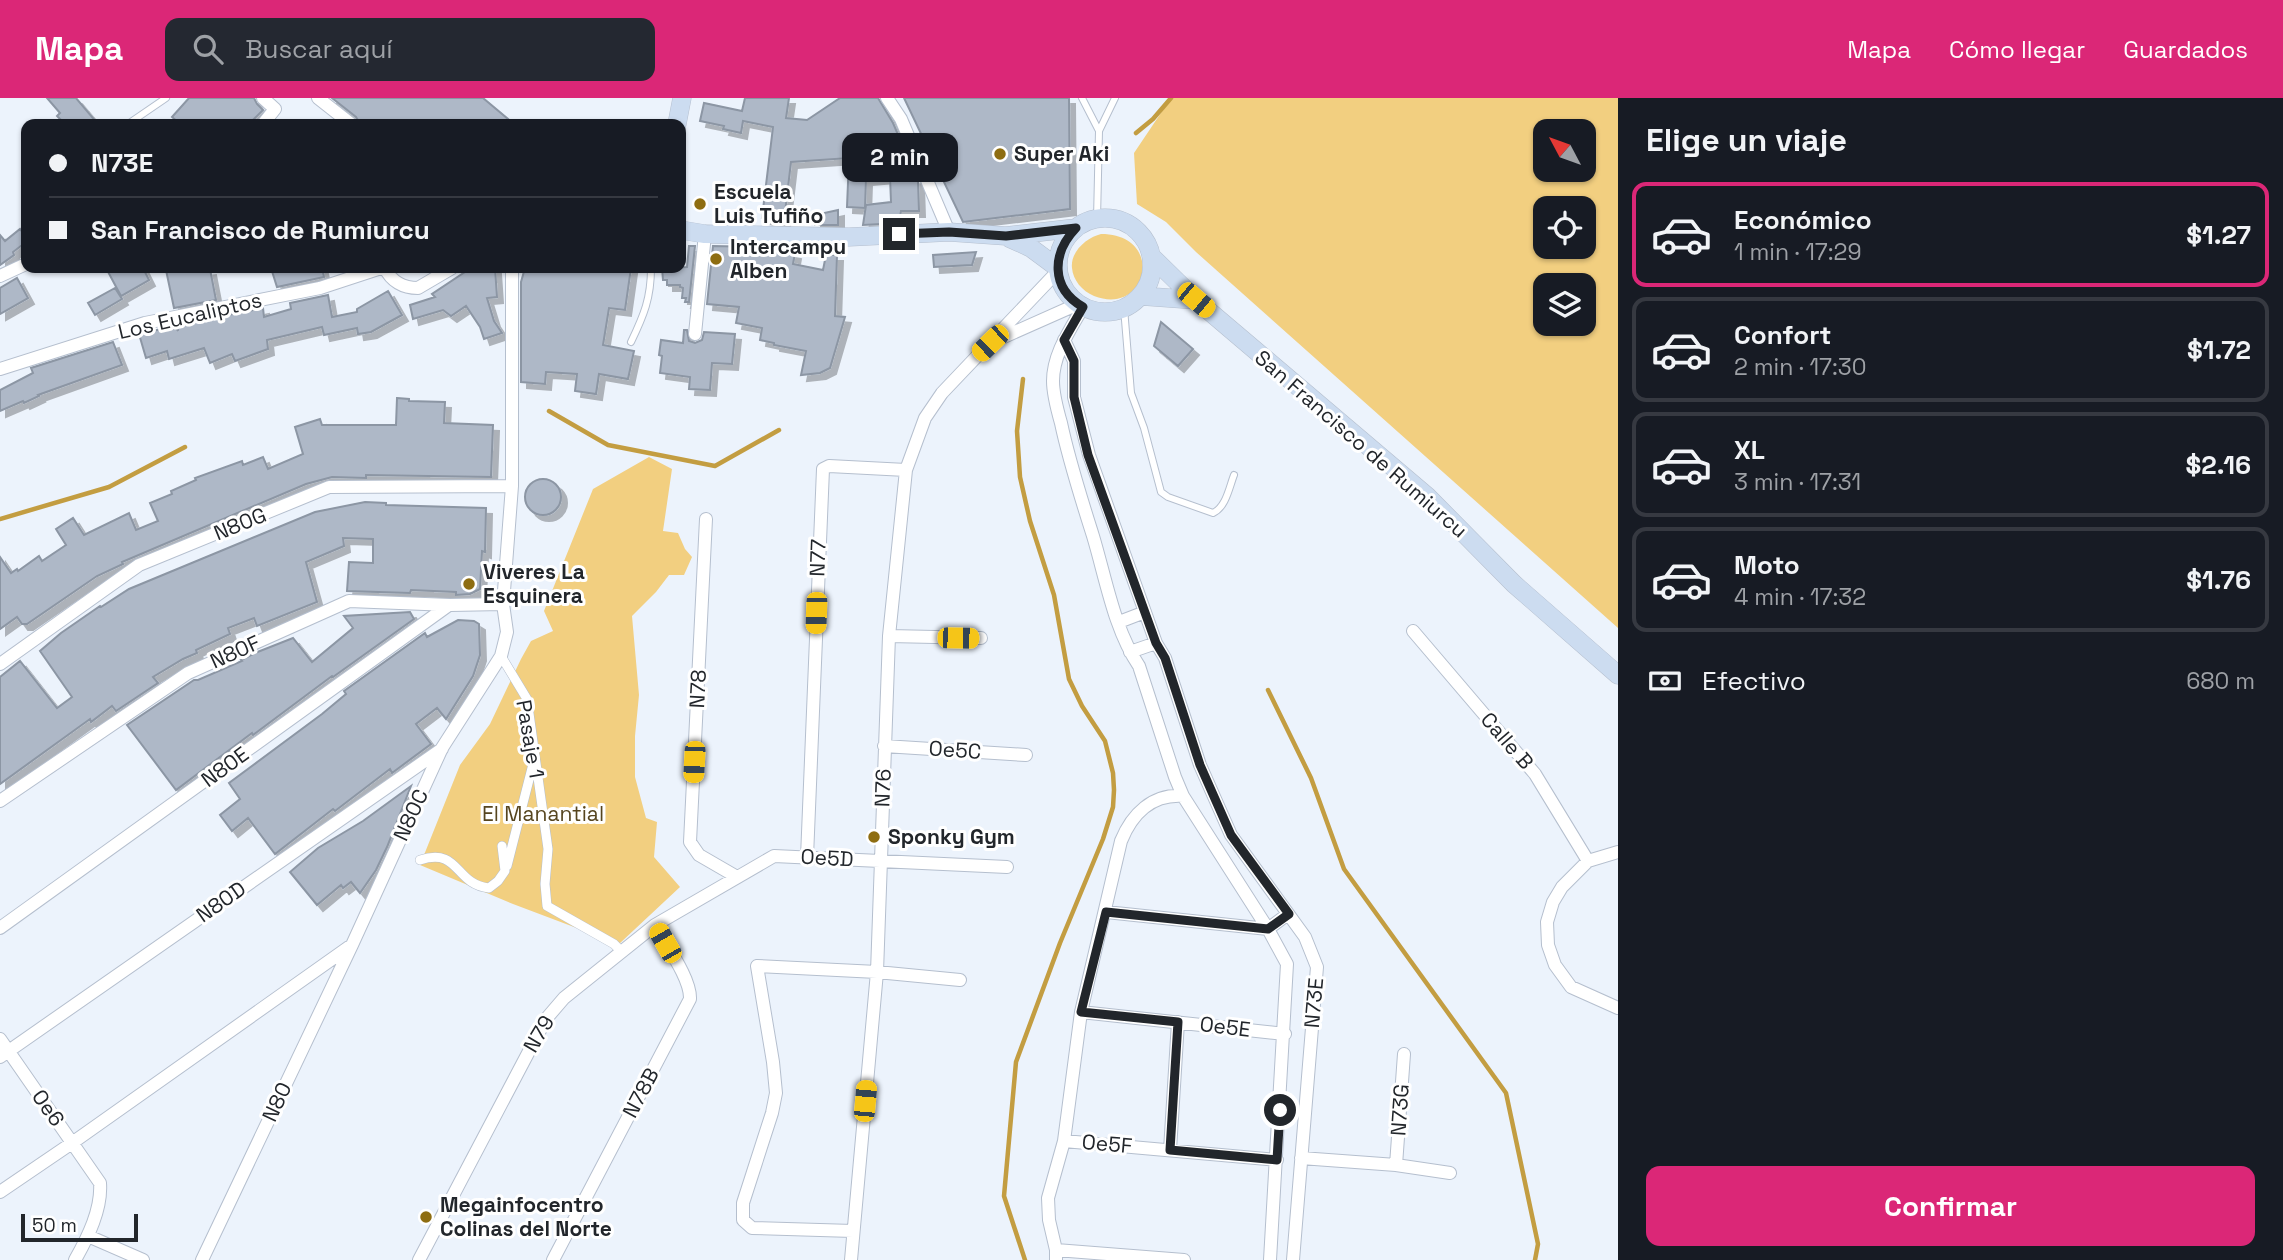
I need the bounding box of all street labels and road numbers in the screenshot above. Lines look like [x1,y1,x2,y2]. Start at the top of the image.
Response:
street label: Los Eucaliptos [115,286,264,345]
street label: San Francisco de Rumiurcu [1249,344,1473,543]
street label: N80G [210,501,270,546]
street label: N77 [803,539,832,577]
street label: N80F [206,629,264,674]
street label: N78 [683,669,712,709]
street label: Pasaje 1 [510,698,551,780]
street label: Calle B [1475,706,1540,775]
street label: Oe5C [928,734,982,765]
street label: N80E [196,740,254,793]
street label: N76 [868,768,897,808]
street label: N80C [387,785,434,845]
street label: Oe5D [800,843,854,872]
street label: N80D [191,875,251,928]
street label: N73E [1298,977,1329,1029]
street label: N79 [517,1010,560,1057]
street label: Oe5E [1198,1010,1252,1043]
street label: N78B [616,1063,665,1122]
street label: N80 [256,1078,297,1126]
street label: N73G [1384,1083,1415,1137]
street label: Oe6 [26,1084,71,1132]
street label: Oe5F [1081,1128,1133,1159]

